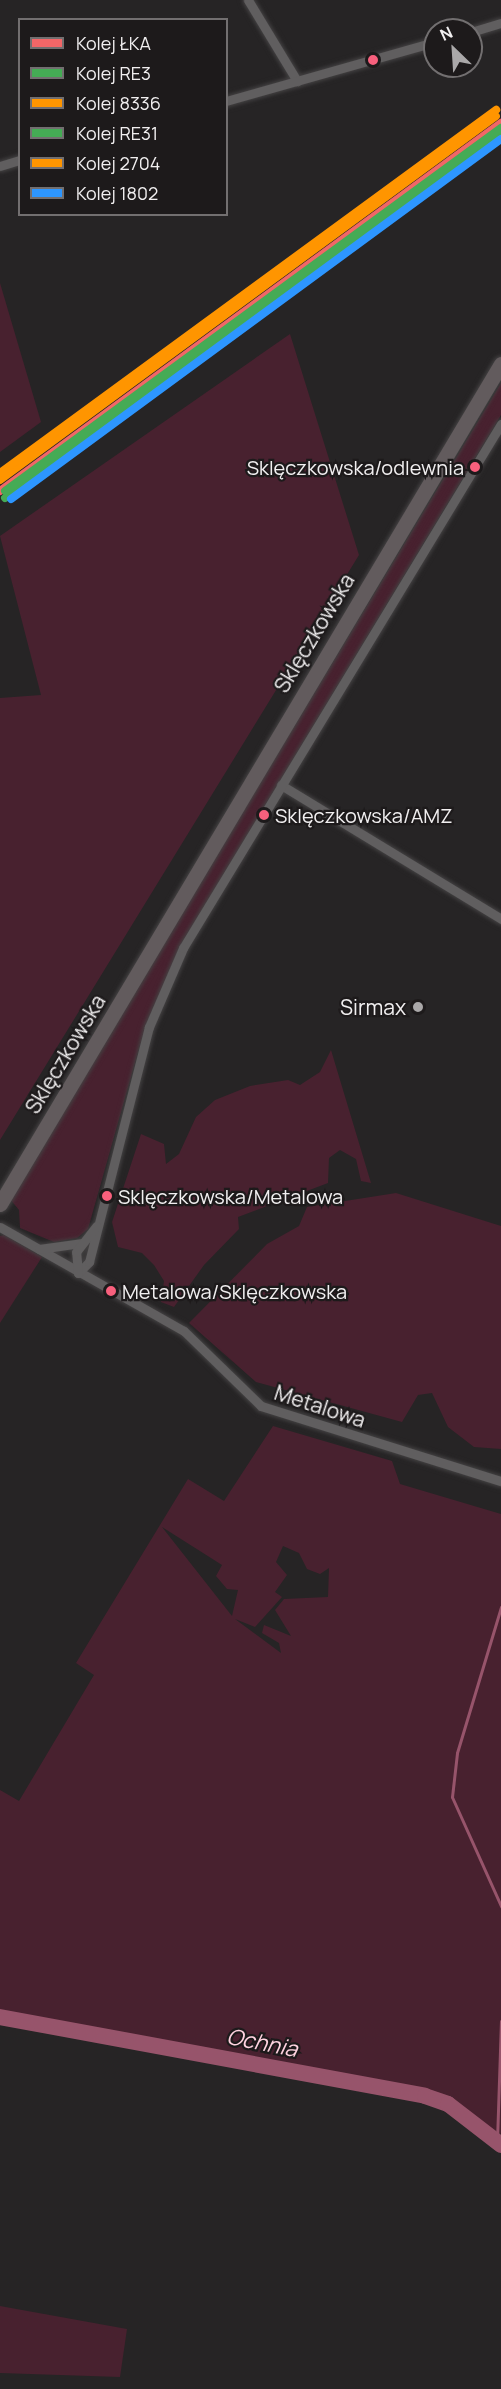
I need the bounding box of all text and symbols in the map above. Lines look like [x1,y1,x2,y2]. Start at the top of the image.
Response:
legend [18,18,228,216]
north arrow [423,18,483,78]
text: N [436,21,456,46]
text: Kolej ŁKA [76,31,151,55]
unlabelled marker [367,54,379,66]
text: Kolej RE3 [76,61,151,85]
text: Kolej 8336 [76,91,161,115]
text: Kolej RE31 [76,121,158,145]
text: Kolej 2704 [76,151,160,175]
text: Kolej 1802 [76,181,158,205]
place label: Sklęczkowska/odlewnia [247,455,464,479]
marker: Sklęczkowska/odlewnia [469,461,481,473]
street label: Sklęczkowska [269,569,359,697]
place label: Sklęczkowska/AMZ [275,803,452,827]
marker: Sklęczkowska/AMZ [258,809,270,821]
street label: Sklęczkowska [20,990,110,1118]
place label: Sirmax [340,994,406,1020]
marker: Sirmax [411,1000,425,1014]
place label: Sklęczkowska/Metalowa [118,1184,343,1208]
marker: Sklęczkowska/Metalowa [101,1190,113,1202]
place label: Metalowa/Sklęczkowska [122,1279,347,1303]
marker: Metalowa/Sklęczkowska [105,1285,117,1297]
street label: Metalowa [271,1379,369,1433]
water label: Ochnia [224,2023,300,2063]

